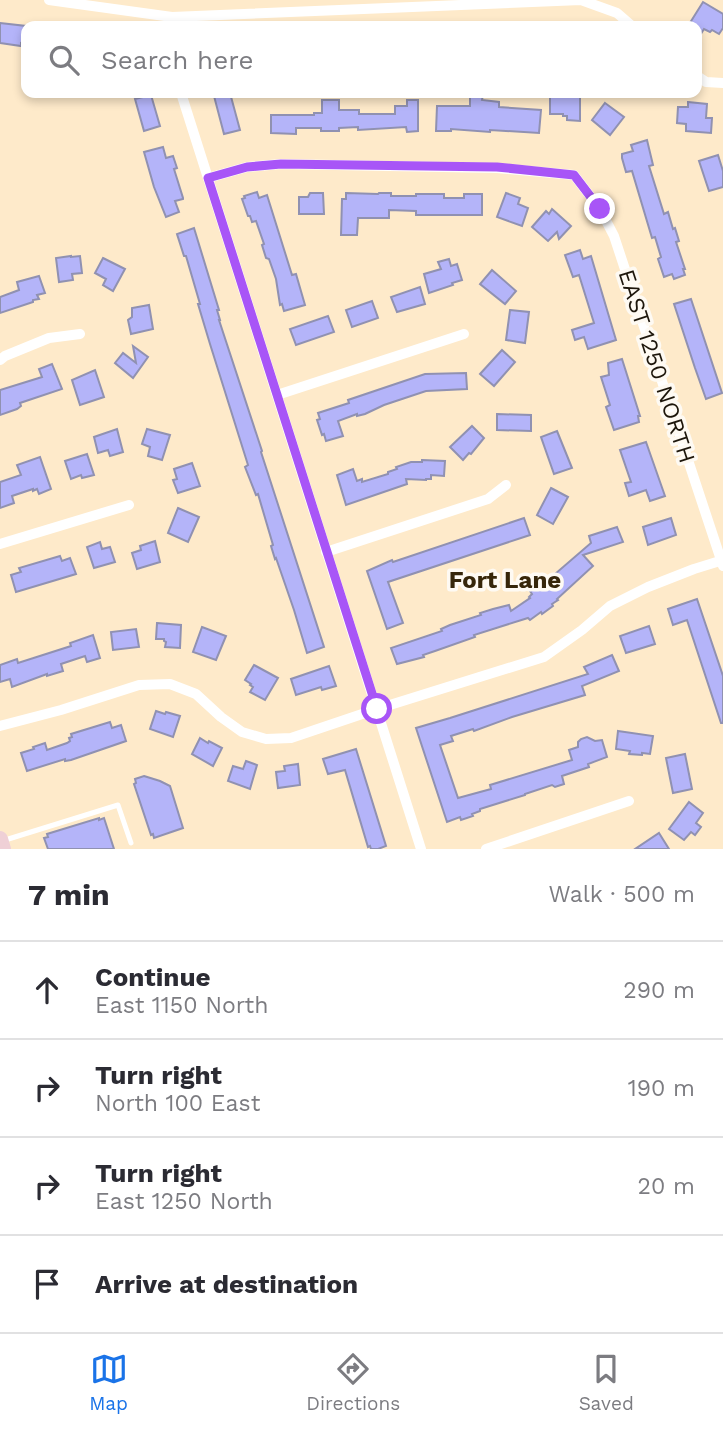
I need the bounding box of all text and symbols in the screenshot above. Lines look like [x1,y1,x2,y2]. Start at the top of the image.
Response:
search box [21,21,702,98]
icon: search [45,41,83,79]
text: Search here [101,45,253,75]
route end [584,193,615,224]
street label: EAST 1250 NORTH [612,266,701,466]
district label: Fort Lane [449,566,561,594]
route start [361,693,392,724]
text: 7 min [28,877,110,912]
text: Walk · 500 m [549,881,695,908]
text: Continue [95,962,211,992]
icon: ahead [28,971,66,1009]
text: 290 m [623,977,695,1004]
text: East 1150 North [95,992,268,1019]
text: Turn right [95,1060,222,1090]
icon: right [28,1069,66,1107]
text: 190 m [628,1075,695,1102]
text: North 100 East [95,1090,260,1117]
text: Turn right [95,1158,222,1188]
icon: right [28,1167,66,1205]
text: 20 m [638,1173,695,1200]
text: East 1250 North [95,1188,273,1215]
icon: arrive [28,1265,66,1303]
text: Arrive at destination [95,1269,358,1299]
tab: Map [89,1350,128,1415]
tab: Directions [306,1350,400,1415]
tab: Saved [579,1350,634,1415]

